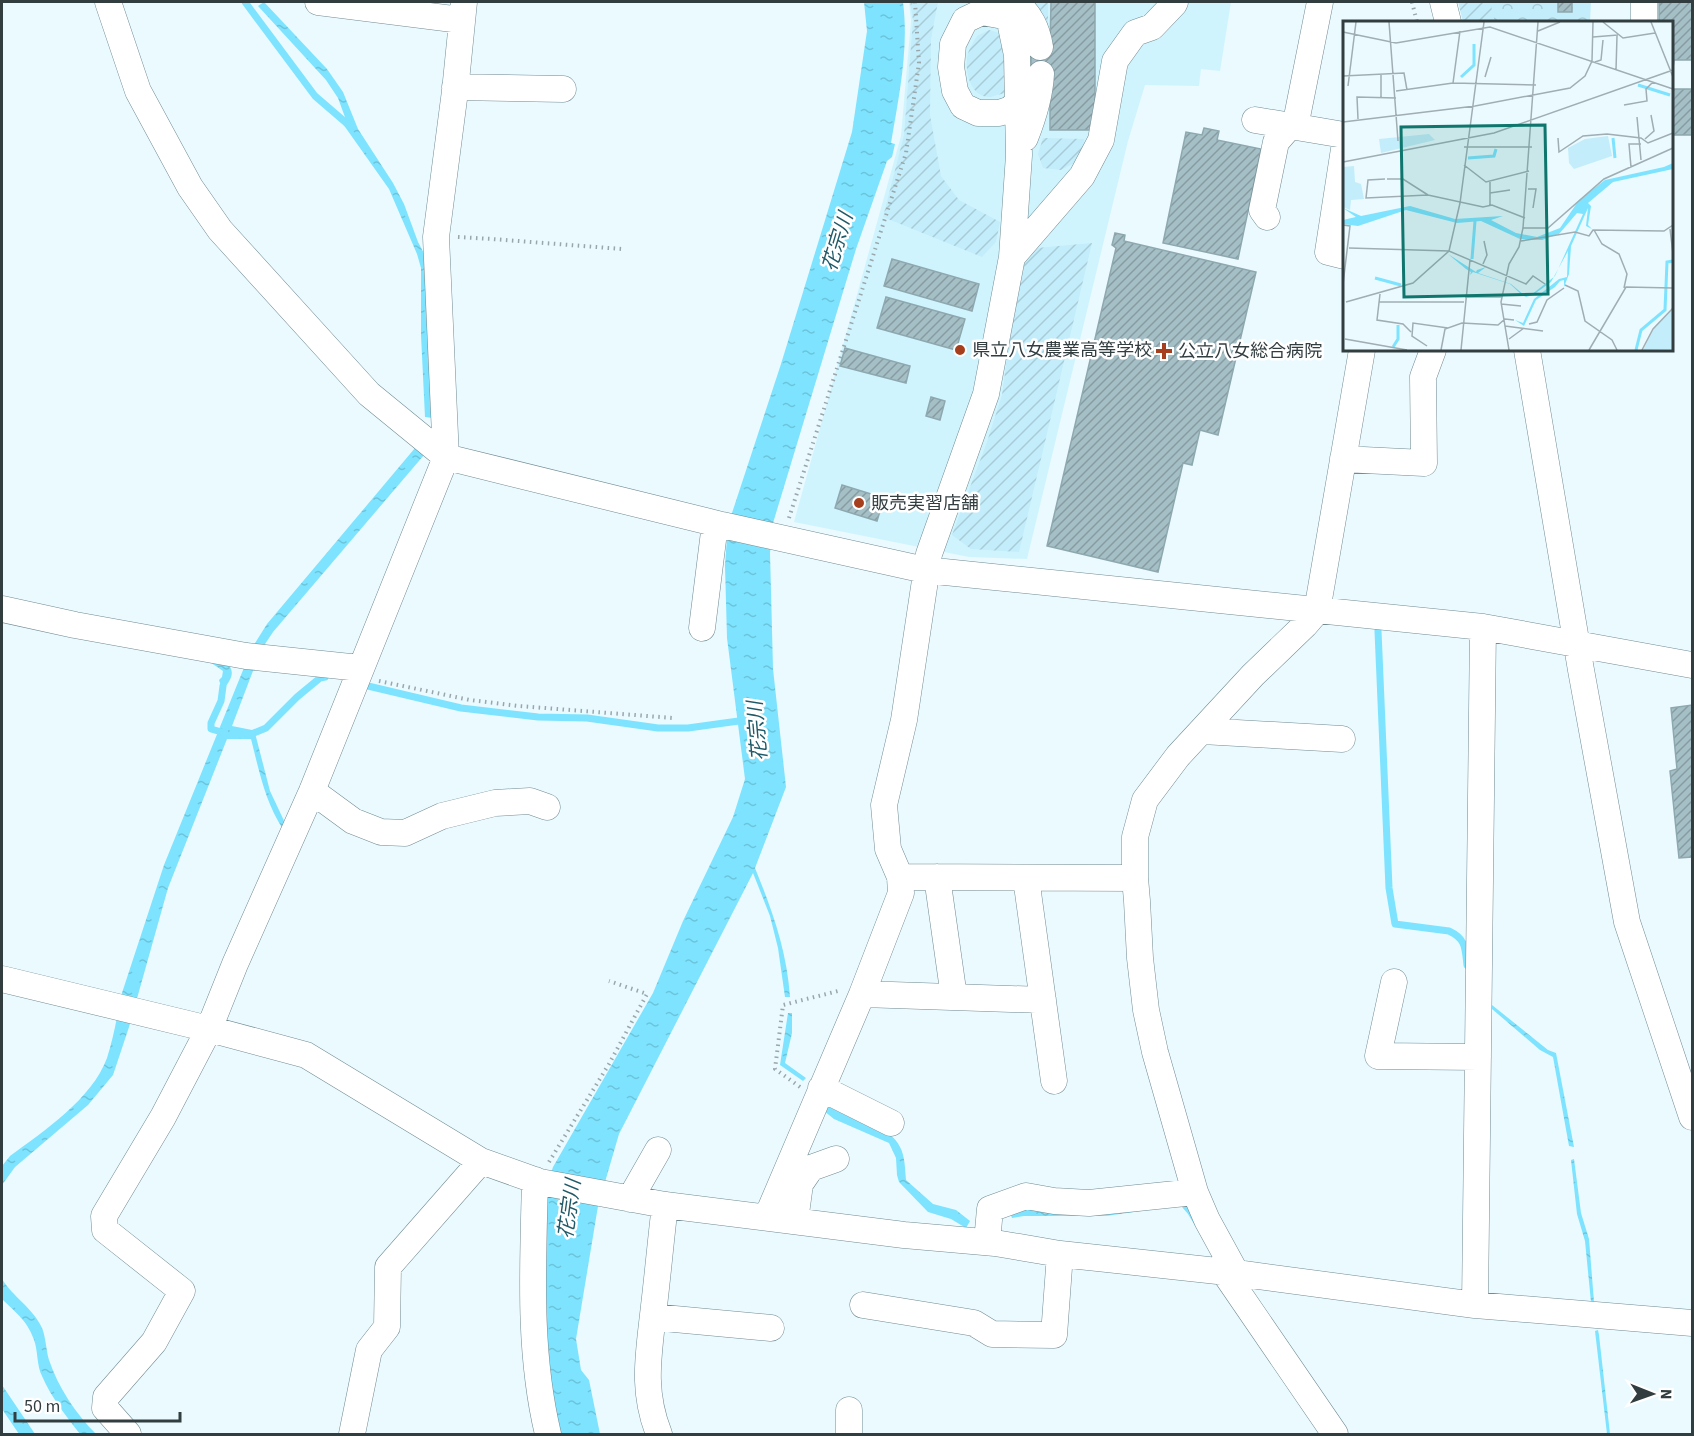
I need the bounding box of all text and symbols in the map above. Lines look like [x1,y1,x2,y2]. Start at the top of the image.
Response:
inset map [1343,21,1673,351]
water label: 花宗川 [816,207,861,275]
place label: 県立八女農業高等学校 [972,338,1152,363]
place label: 公立八女総合病院 [1178,339,1322,364]
marker: 公立八女総合病院 [1155,342,1173,360]
marker: 県立八女農業高等学校 [953,343,967,357]
place label: 販売実習店舗 [871,491,979,516]
marker: 販売実習店舗 [852,496,866,510]
water label: 花宗川 [741,698,775,762]
water label: 花宗川 [552,1175,588,1241]
north arrow [1622,1364,1682,1424]
scale bar [15,1385,180,1423]
text: N [1655,1389,1677,1400]
text: 50 m [24,1394,60,1419]

